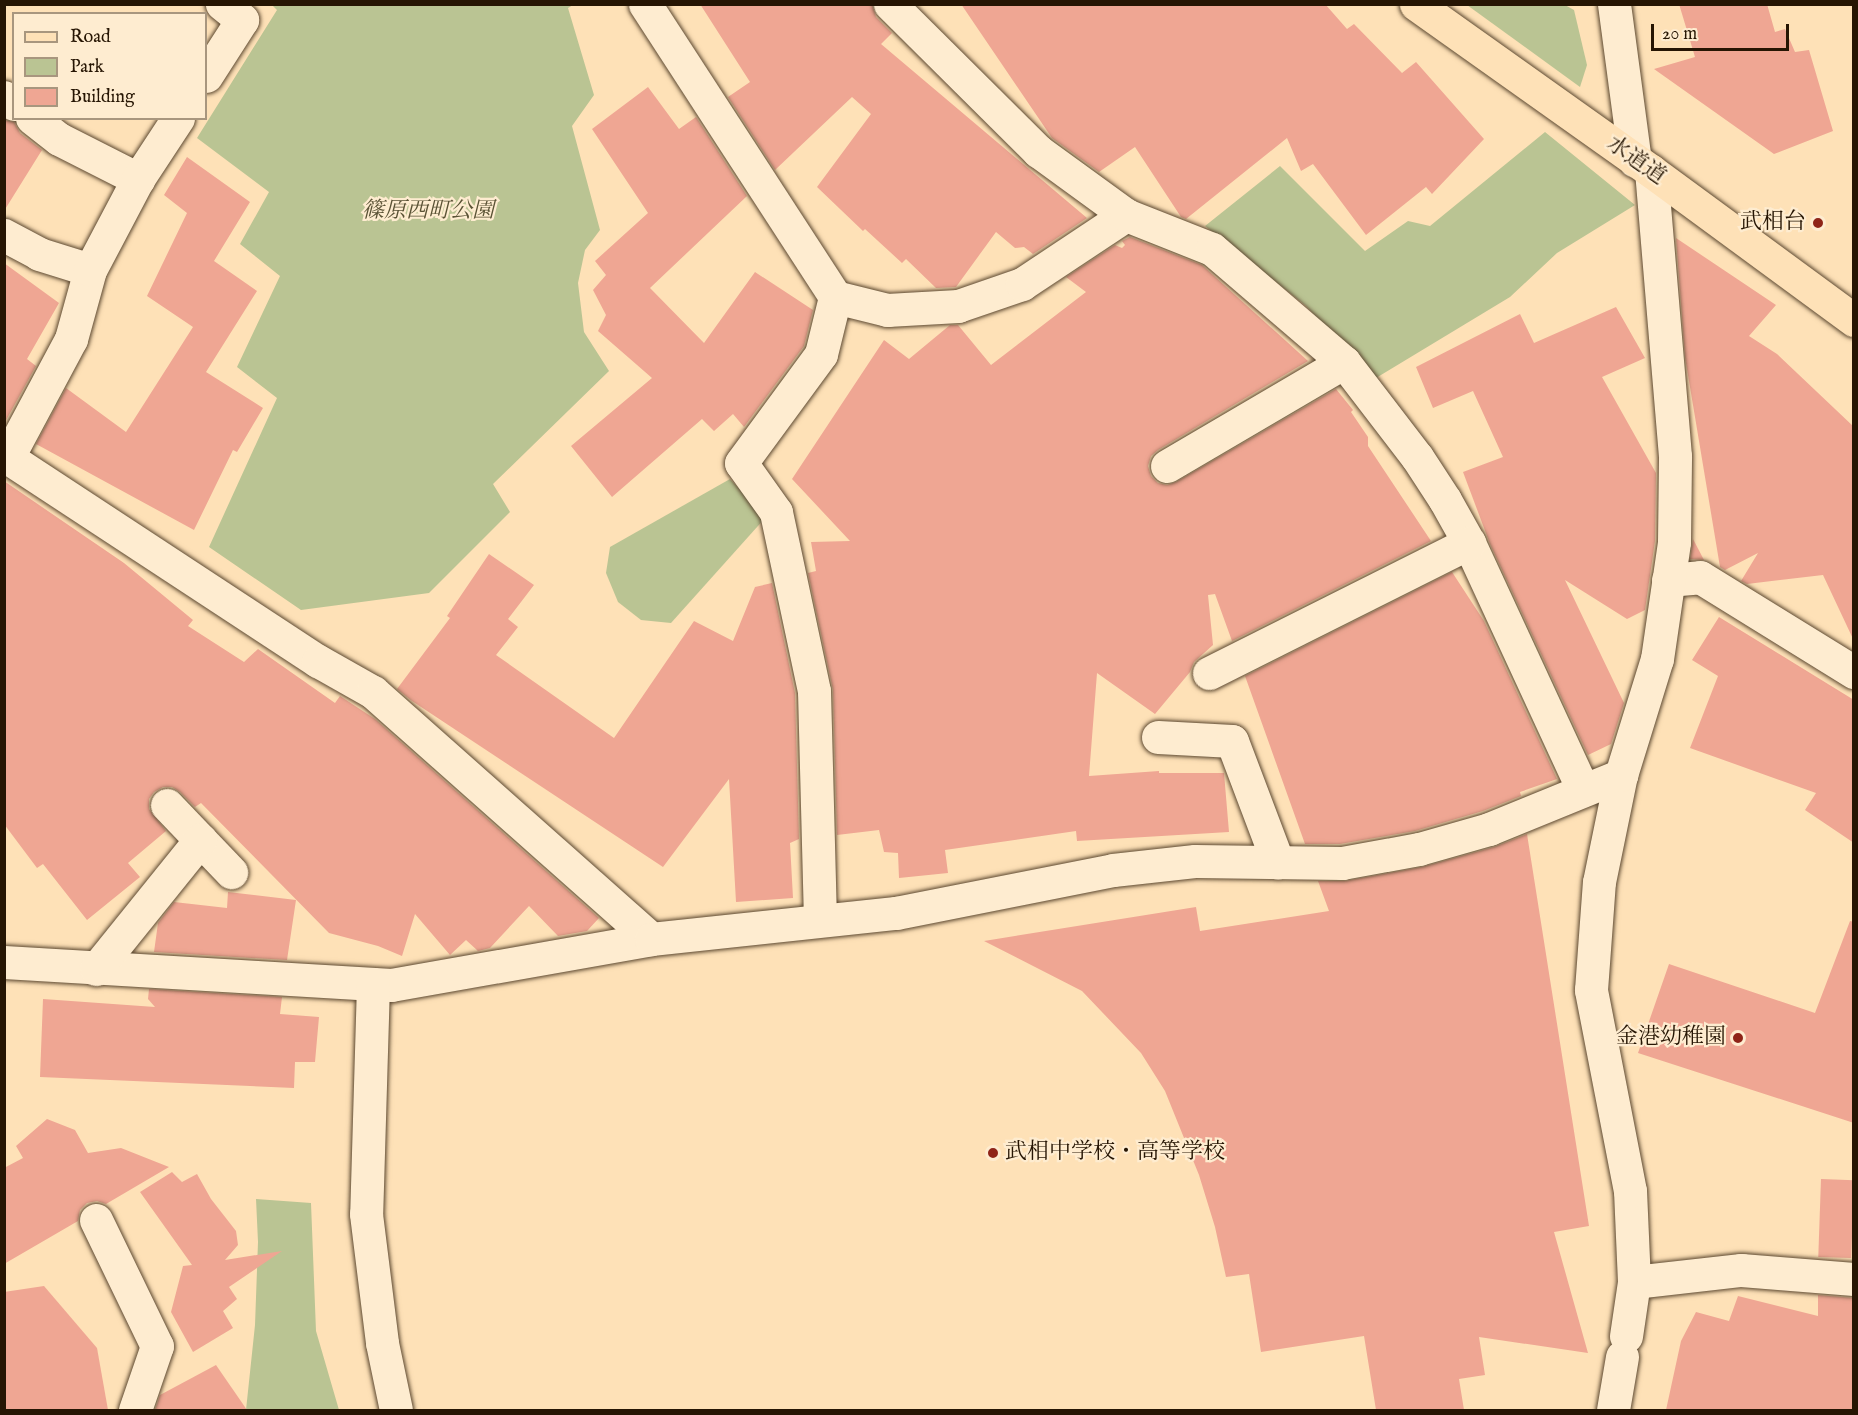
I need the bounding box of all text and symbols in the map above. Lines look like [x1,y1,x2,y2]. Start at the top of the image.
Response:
legend [12,12,207,120]
scale bar [1654,12,1792,50]
text: 20 m [1662,23,1697,46]
text: Road [70,26,111,49]
text: Park [70,56,104,79]
text: Building [70,86,135,109]
street label: 水道道 [1601,131,1671,191]
park label: 篠原西町公園 [362,199,494,225]
place label: 武相台 [1740,210,1806,236]
marker: 武相台 [1811,216,1825,230]
place label: 金港幼稚園 [1616,1025,1726,1051]
marker: 金港幼稚園 [1731,1031,1745,1045]
place label: 武相中学校・高等学校 [1005,1140,1225,1166]
marker: 武相中学校・高等学校 [986,1146,1000,1160]

